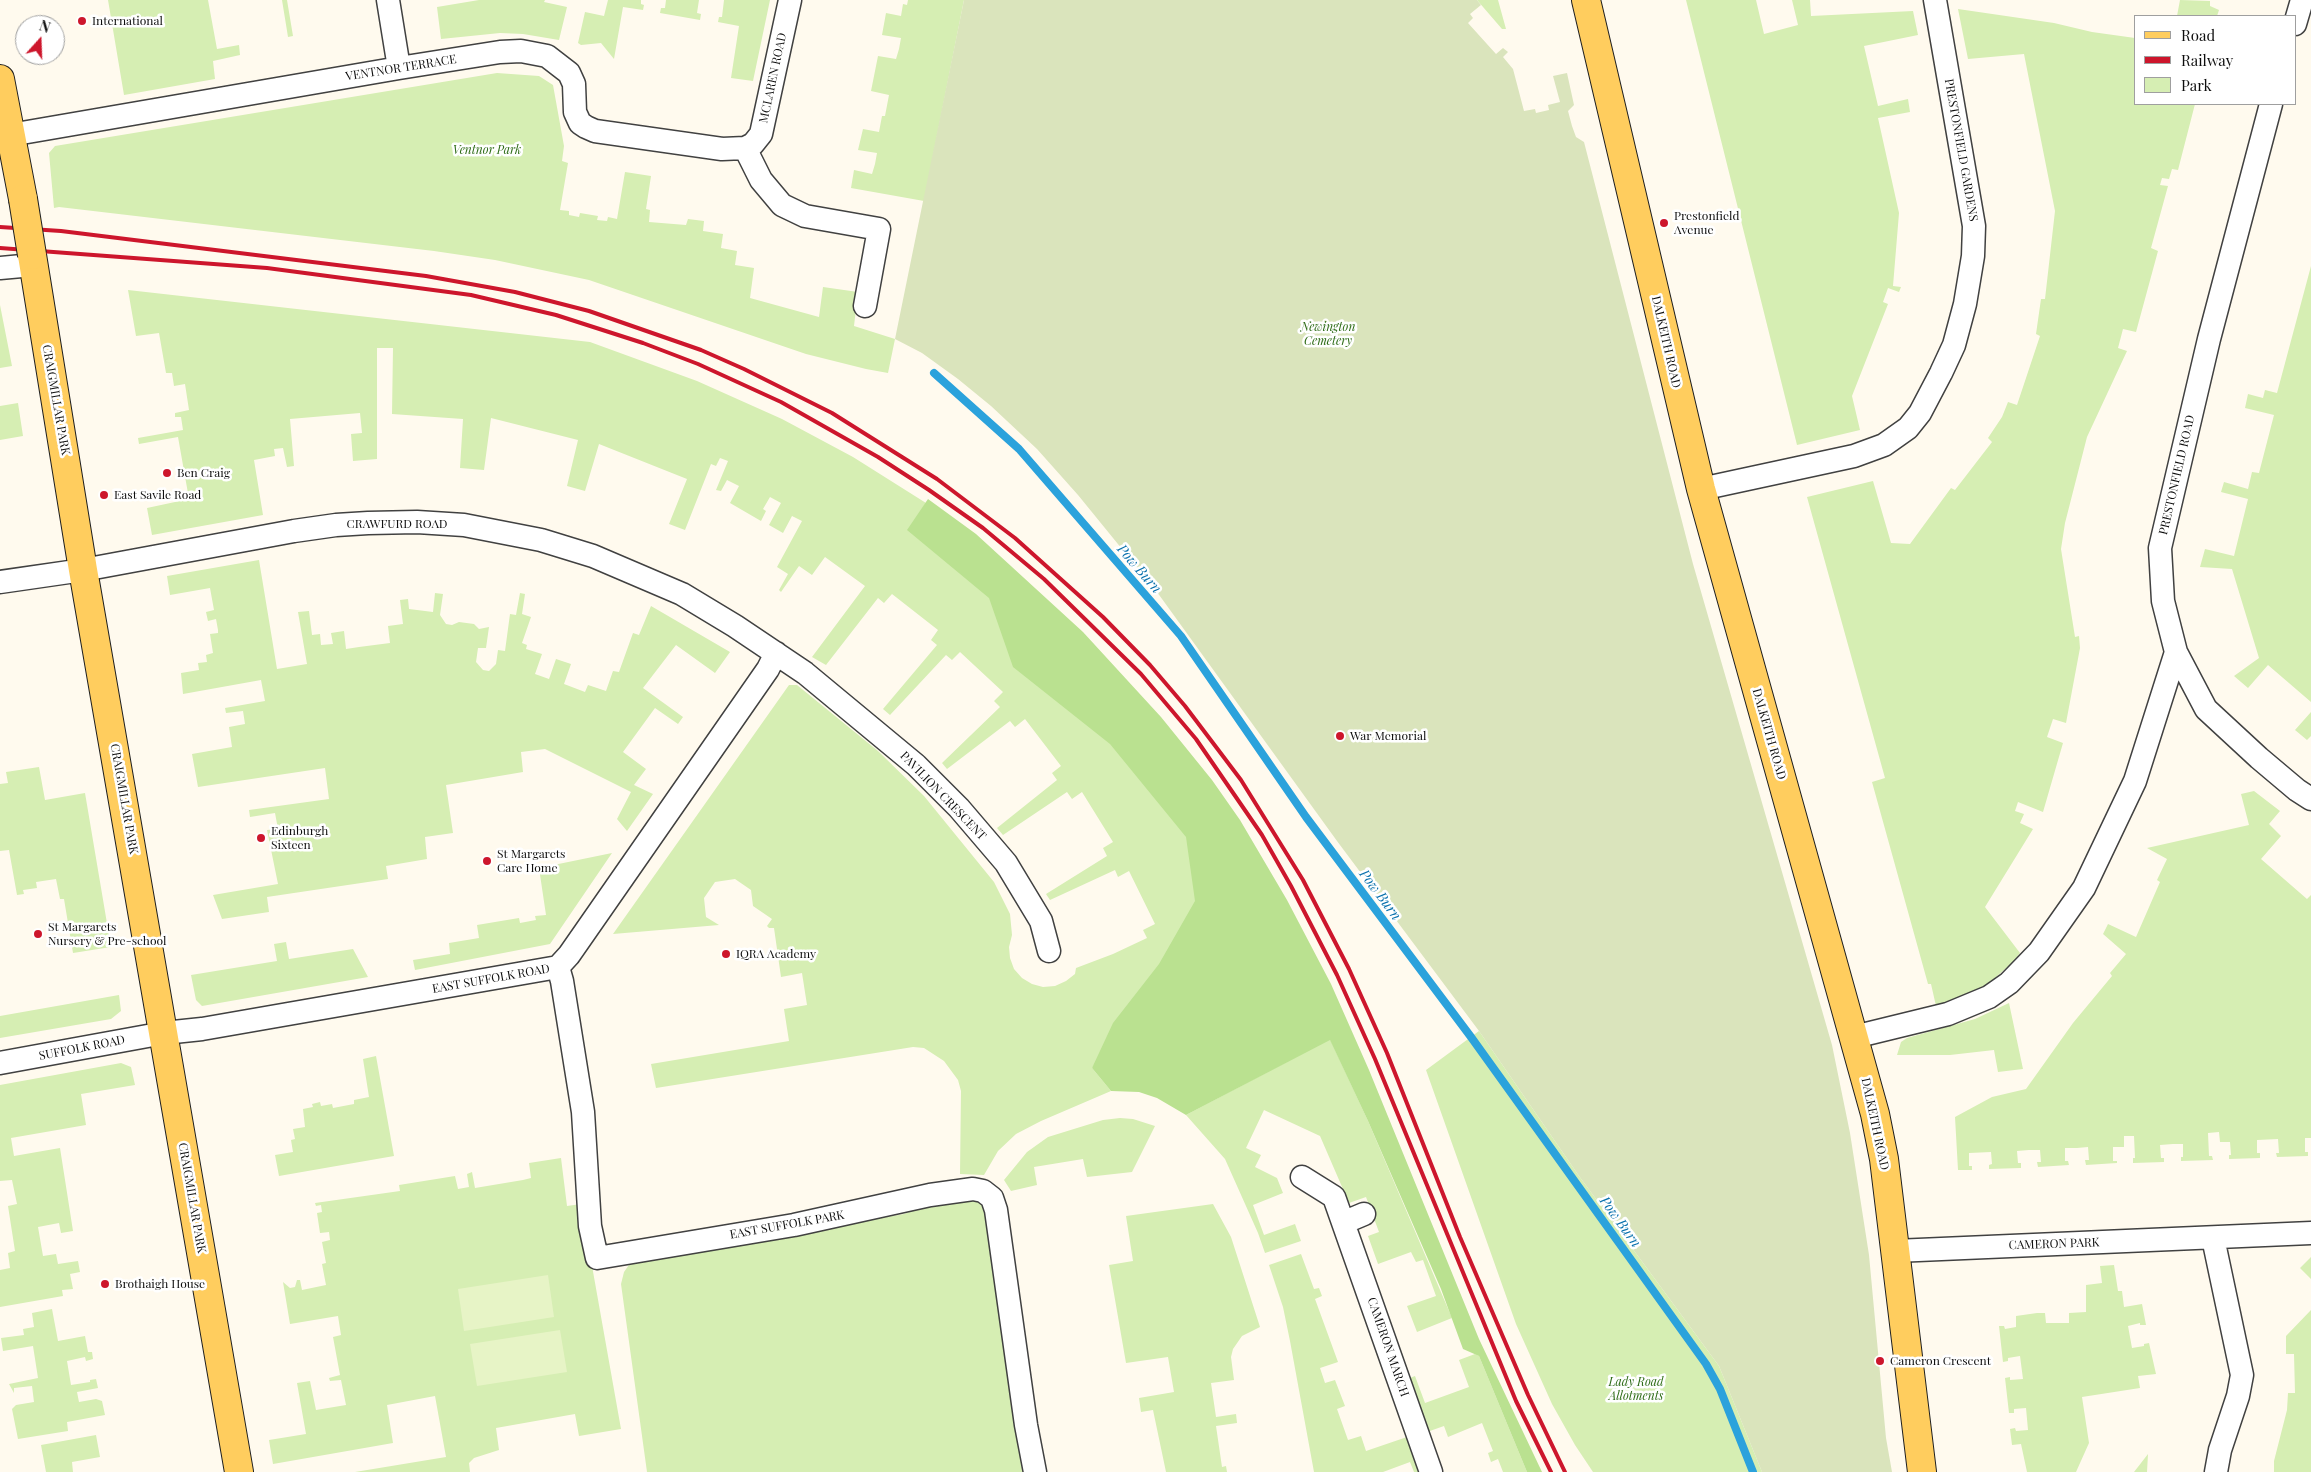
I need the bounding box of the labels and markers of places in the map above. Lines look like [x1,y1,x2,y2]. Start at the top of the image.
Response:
place label: International [92,14,163,28]
marker: International [76,15,88,27]
place label: Prestonfield Avenue [1674,209,1739,237]
marker: Prestonfield Avenue [1658,217,1670,229]
place label: Ben Craig [177,466,230,480]
marker: Ben Craig [161,467,173,479]
place label: East Savile Road [114,488,201,502]
marker: East Savile Road [98,489,110,501]
place label: War Memorial [1350,729,1426,743]
marker: War Memorial [1334,730,1346,742]
place label: Edinburgh Sixteen [271,824,328,852]
marker: Edinburgh Sixteen [255,832,267,844]
place label: St Margarets Care Home [497,847,565,875]
marker: St Margarets Care Home [481,855,493,867]
place label: St Margarets Nursery & Pre-school [48,920,166,948]
marker: St Margarets Nursery & Pre-school [32,928,44,940]
place label: IQRA Academy [736,947,816,961]
marker: IQRA Academy [720,948,732,960]
place label: Brothaigh House [115,1277,205,1291]
marker: Brothaigh House [99,1278,111,1290]
place label: Cameron Crescent [1890,1354,1991,1368]
marker: Cameron Crescent [1874,1355,1886,1367]

